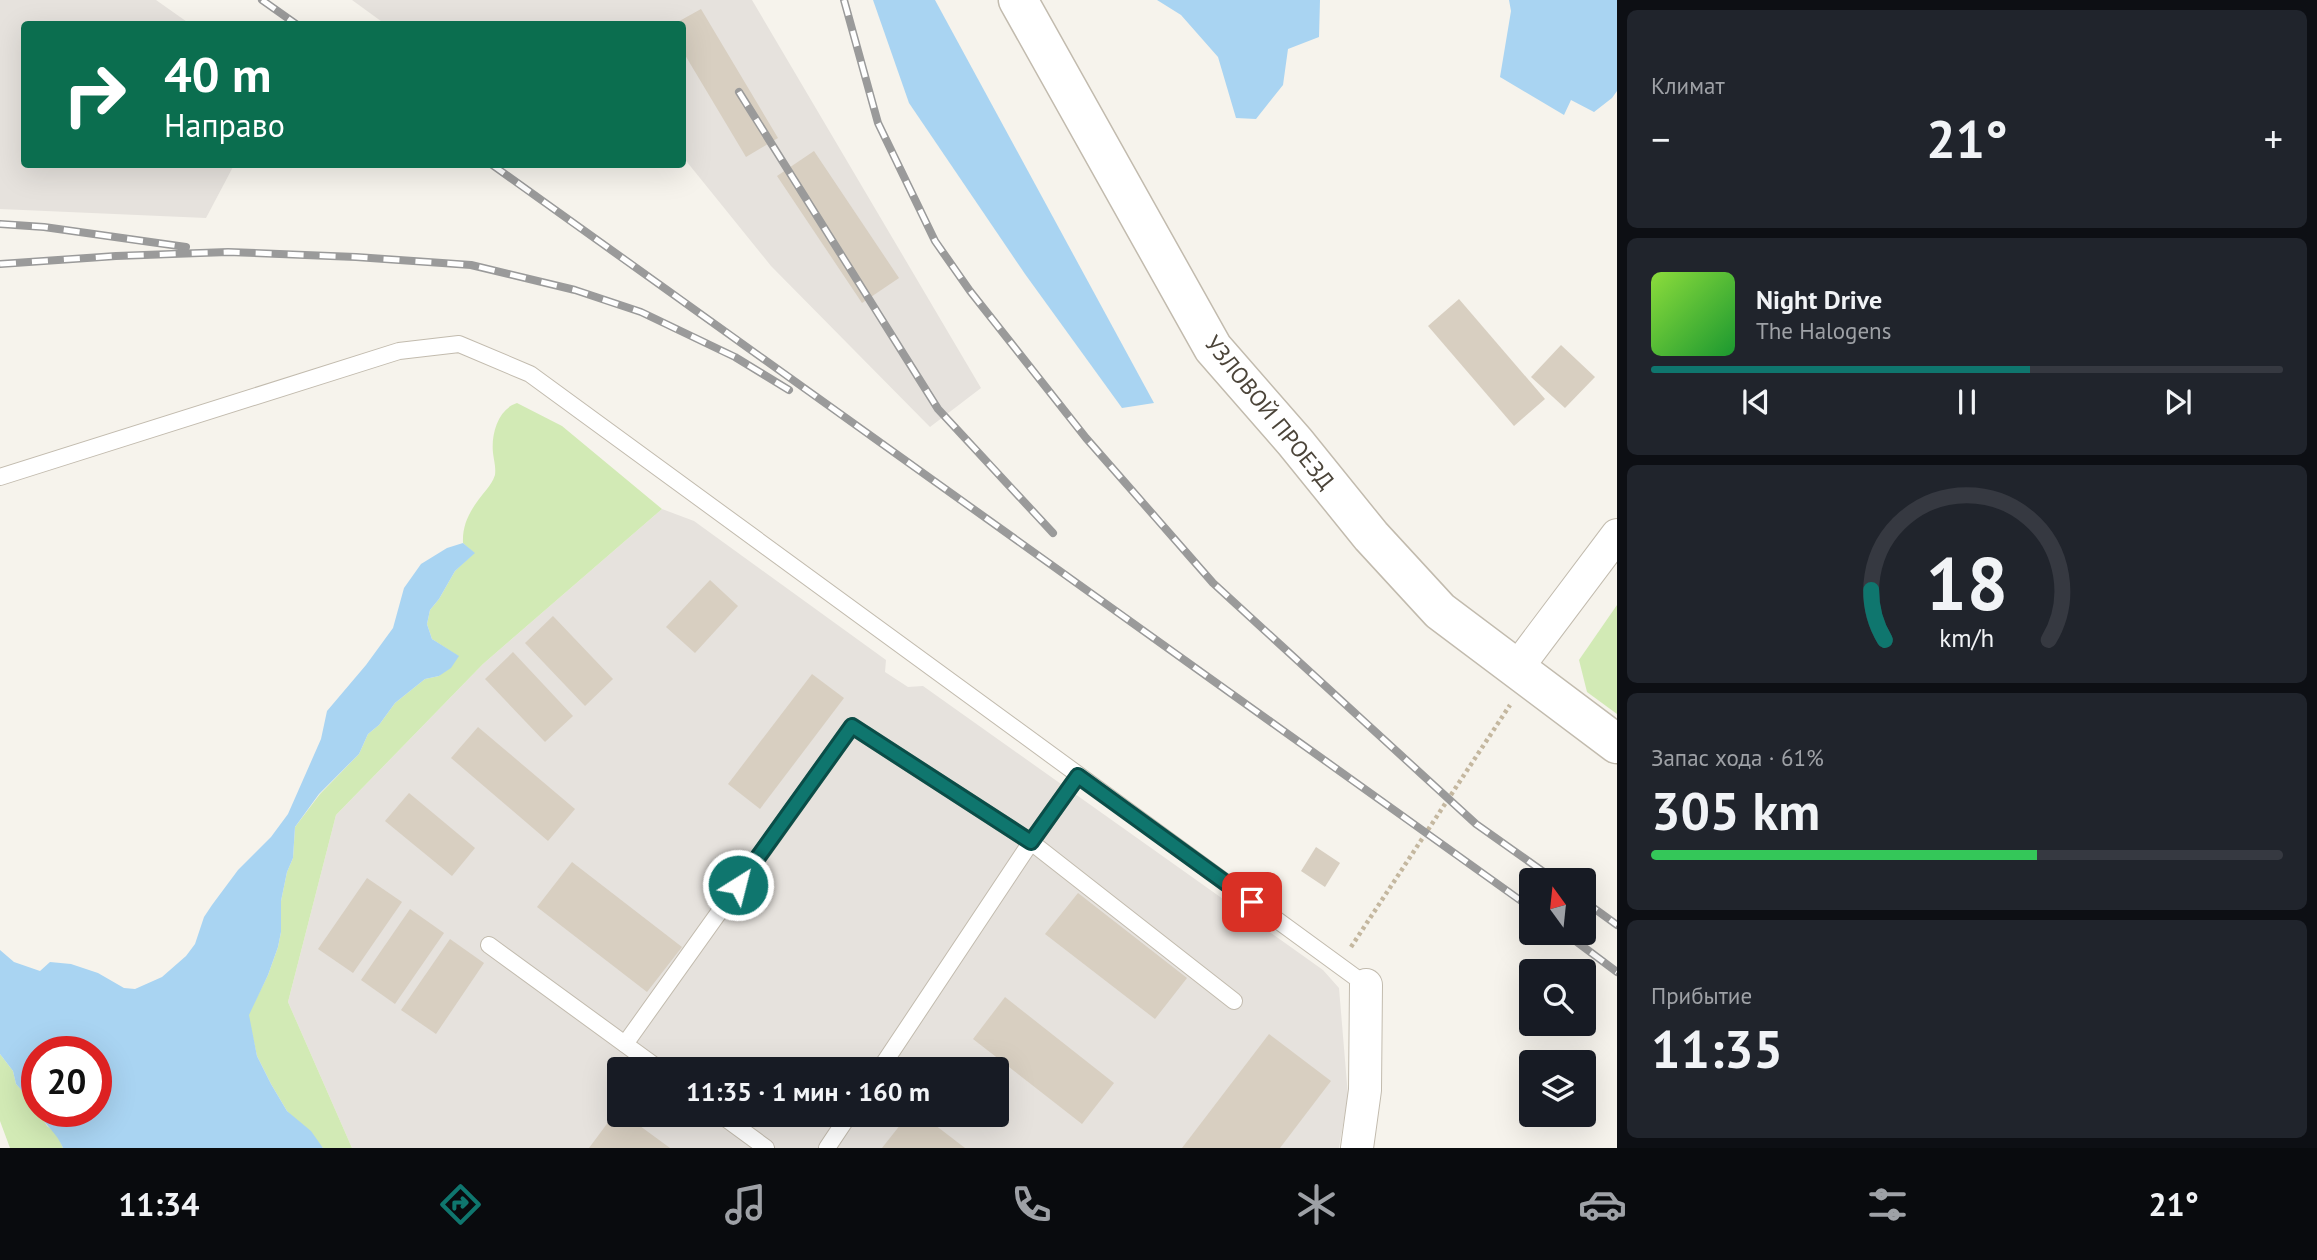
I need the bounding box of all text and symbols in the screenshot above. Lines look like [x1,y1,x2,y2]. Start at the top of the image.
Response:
text: 40 m [164,42,271,106]
icon: right [49,49,140,140]
text: Климат [1651,71,1725,100]
text: Направо [164,104,285,146]
text: 21° [1926,105,2008,172]
text: − [1651,114,1670,163]
text: + [2264,114,2283,163]
text: Night Drive [1756,283,1882,316]
text: The Halogens [1756,316,1891,345]
street label: УЗЛОВОЙ ПРОЕЗД [1199,329,1341,495]
icon: previous [1737,383,1775,421]
icon: pause [1948,383,1986,421]
icon: next [2159,383,2197,421]
text: 18 [1926,536,2008,630]
text: km/h [1940,622,1994,654]
text: Запас хода · 61% [1651,743,1824,772]
text: 305 km [1651,777,1820,844]
position arrow [701,848,775,922]
north arrow [1519,868,1596,945]
map controls [1519,868,1596,1127]
pin [1222,872,1282,932]
icon: arrive [1233,883,1271,921]
button: search [1519,959,1596,1036]
text: Прибытие [1651,981,1752,1010]
text: 11:35 [1651,1015,1783,1082]
speed limit sign: 20 [21,1036,112,1127]
button: layers [1519,1050,1596,1127]
text: 11:35 · 1 мин · 160 m [686,1075,930,1108]
icon: directions [436,1180,485,1229]
icon: music [721,1180,770,1229]
icon: phone [1007,1180,1056,1229]
icon: climate [1292,1180,1341,1229]
icon: car [1578,1180,1627,1229]
icon: filters [1863,1180,1912,1229]
text: 11:34 [118,1183,199,1225]
text: 21° [2148,1183,2199,1225]

